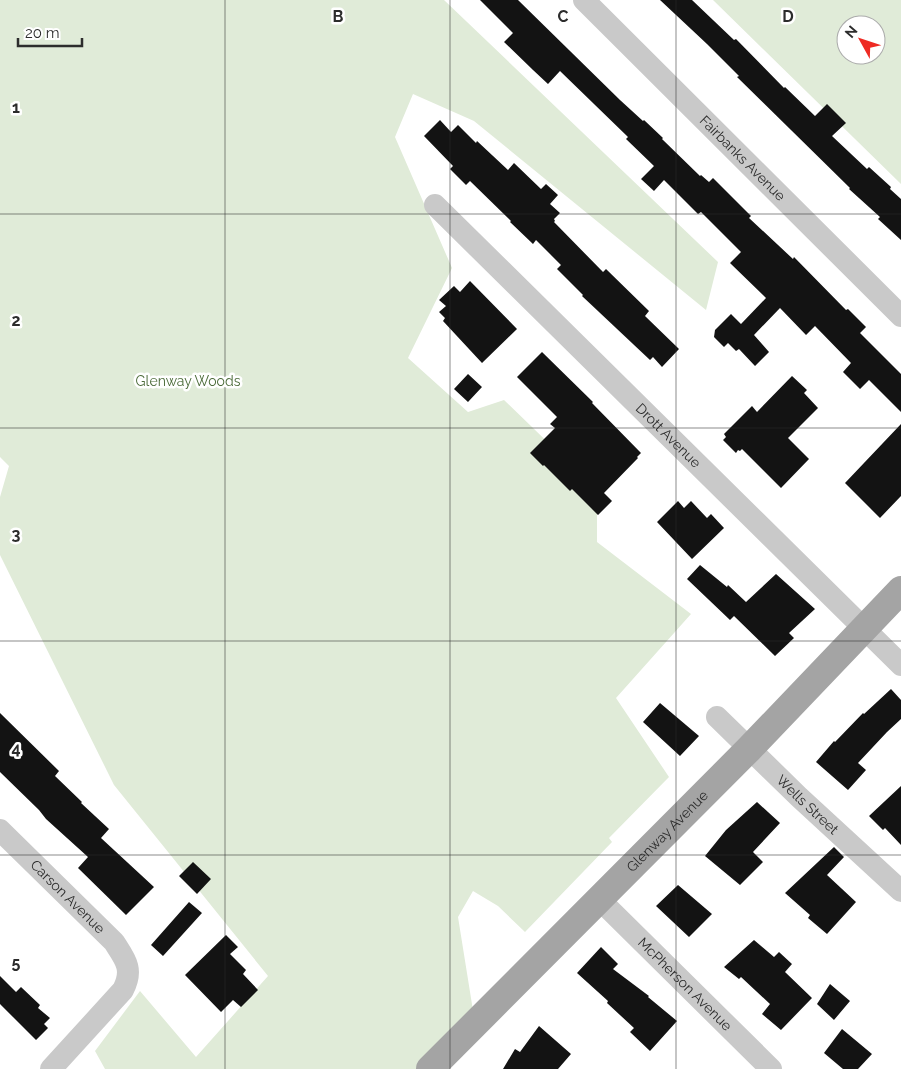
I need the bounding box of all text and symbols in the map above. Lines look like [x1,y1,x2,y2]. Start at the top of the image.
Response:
text: B [333,7,344,26]
text: C [558,7,569,26]
text: D [782,7,794,26]
scale bar [18,15,81,47]
north arrow [836,15,886,65]
text: N [841,22,861,41]
text: 20 m [25,24,60,42]
text: 1 [12,98,20,117]
street label: Fairbanks Avenue [697,112,789,204]
text: 2 [11,311,21,330]
park label: Glenway Woods [136,373,241,389]
street label: Drott Avenue [633,400,704,471]
text: 3 [12,525,21,544]
text: 4 [11,739,21,758]
street label: Wells Street [773,772,842,838]
street label: Glenway Avenue [623,787,711,875]
street label: Carson Avenue [27,857,108,937]
street label: McPherson Avenue [635,934,735,1034]
text: 5 [12,953,21,972]

